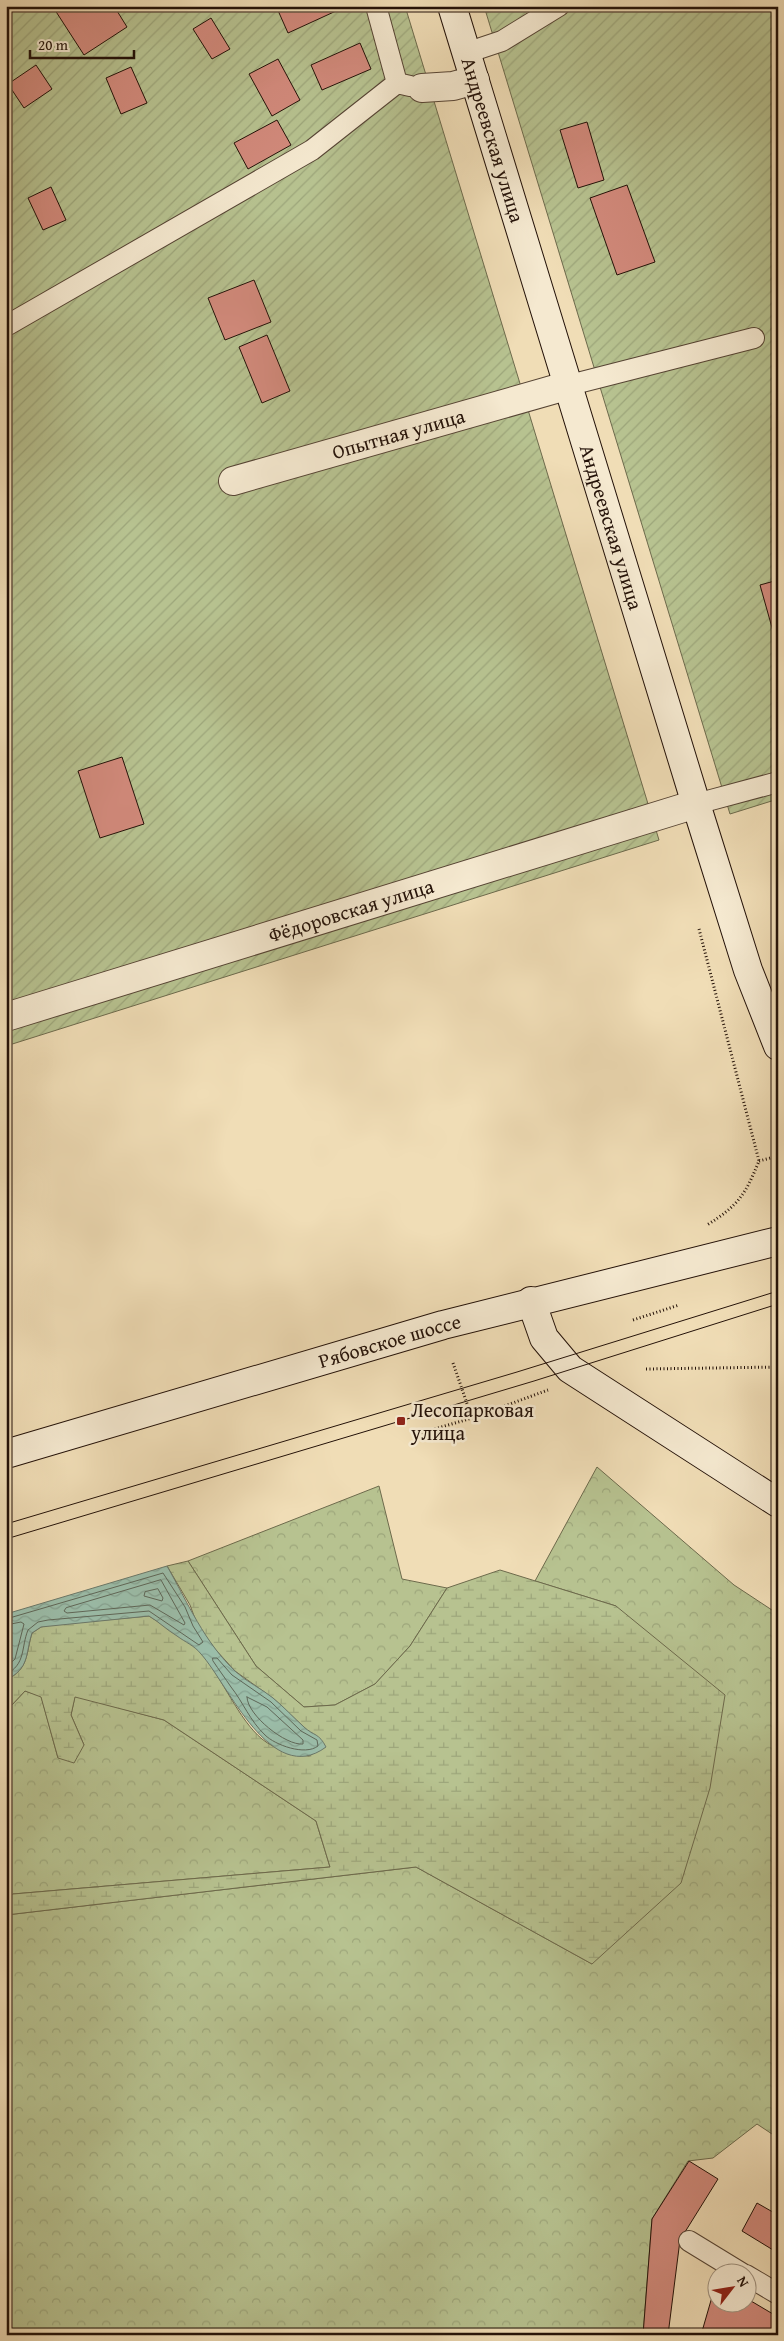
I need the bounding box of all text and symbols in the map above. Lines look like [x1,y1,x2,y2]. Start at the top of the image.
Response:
scale bar [30,28,134,60]
text: 20 m [38,34,69,55]
street label: Андреевская улица [454,54,532,226]
street label: Опытная улица [328,400,468,466]
street label: Андреевская улица [573,441,651,614]
street label: Фёдоровская улица [264,871,438,949]
street label: Рябовское шоссе [315,1306,464,1375]
place label: Лесопарковая улица [410,1395,534,1447]
marker: Лесопарковая улица [395,1415,407,1427]
north arrow [706,2264,756,2314]
text: N [732,2272,754,2291]

